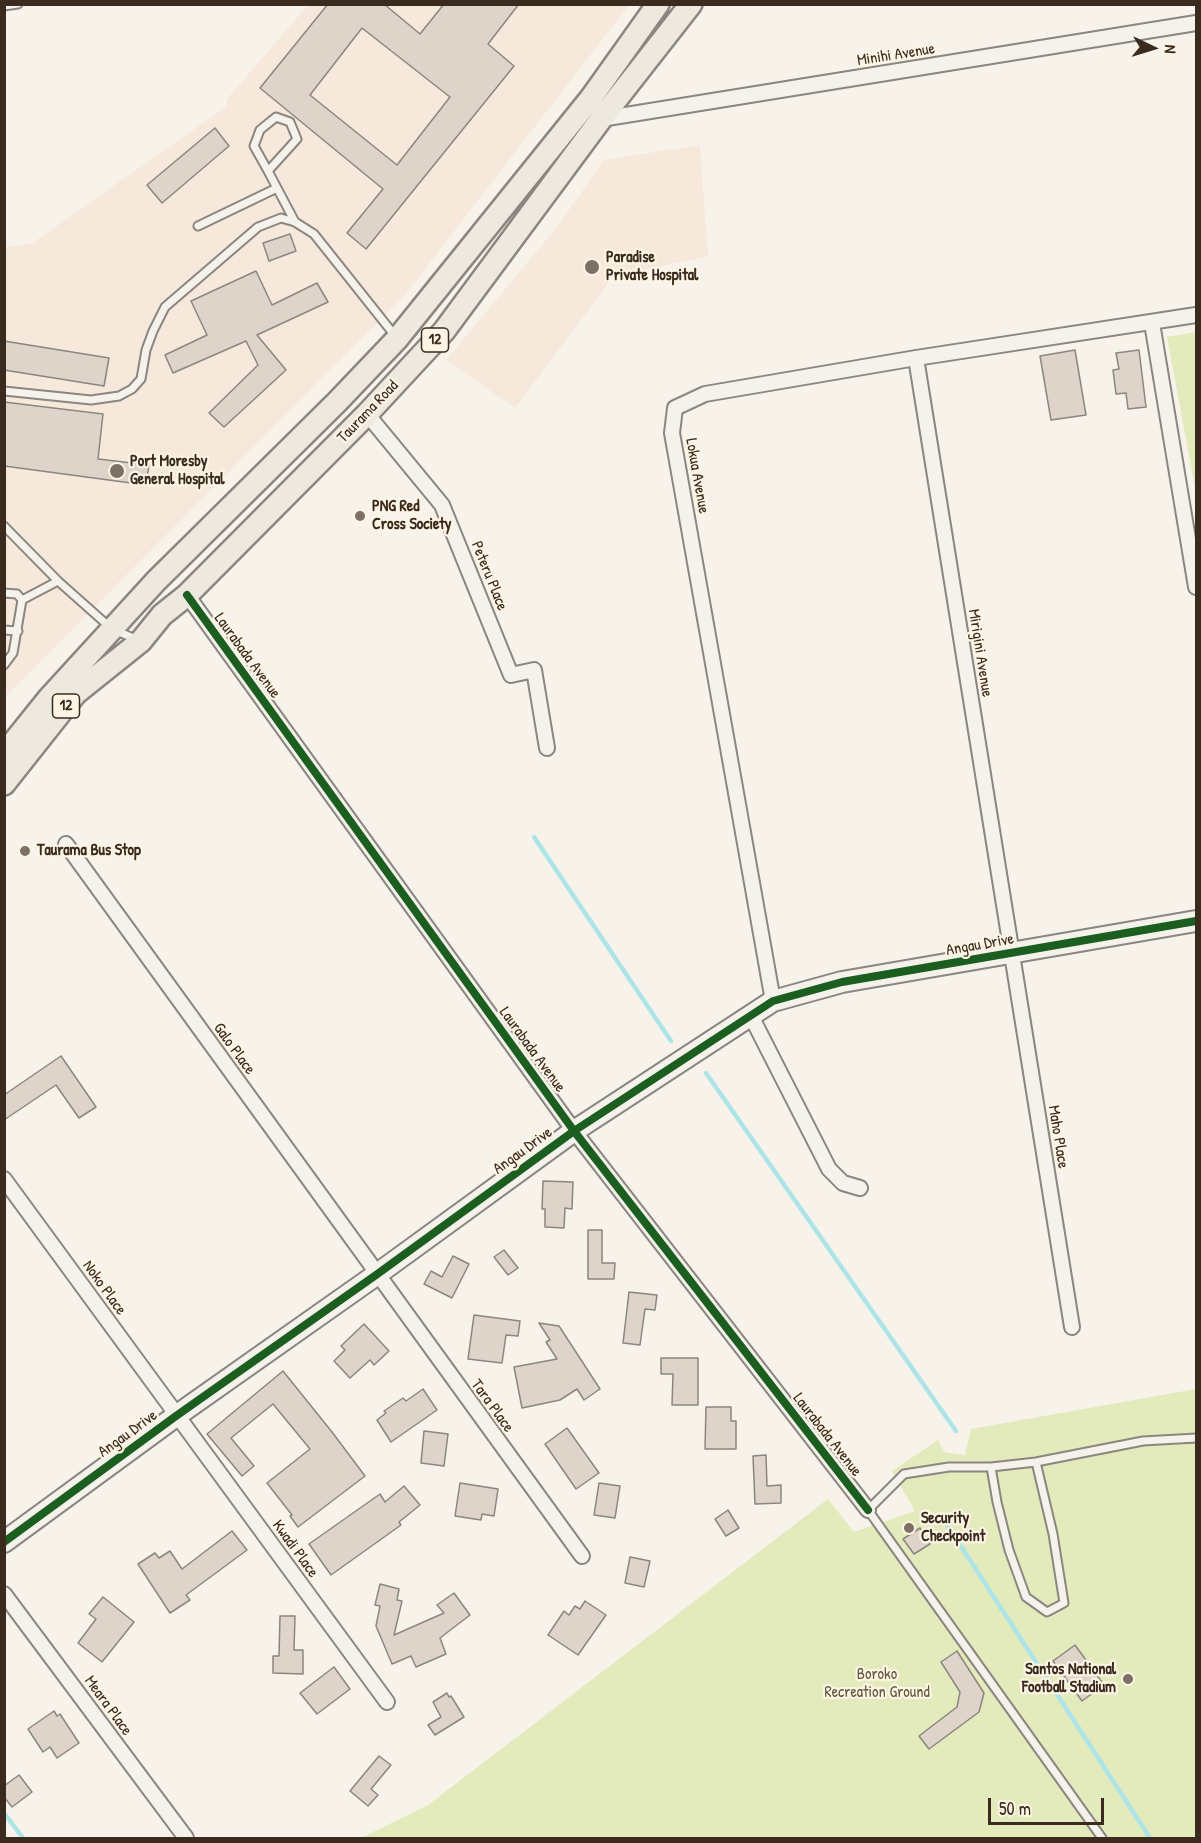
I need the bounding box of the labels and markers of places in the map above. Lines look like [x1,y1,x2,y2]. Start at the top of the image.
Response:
place label: Paradise Private Hospital [606,248,698,286]
marker: Paradise Private Hospital [583,258,601,276]
place label: Port Moresby General Hospital [130,452,225,490]
marker: Port Moresby General Hospital [108,462,126,480]
place label: PNG Red Cross Society [372,497,452,535]
marker: PNG Red Cross Society [353,509,367,523]
place label: Taurama Bus Stop [37,841,141,861]
marker: Taurama Bus Stop [18,844,32,858]
place label: Security Checkpoint [921,1509,985,1547]
marker: Security Checkpoint [902,1521,916,1535]
place label: Santos National Football Stadium [1022,1660,1116,1698]
marker: Santos National Football Stadium [1121,1672,1135,1686]

